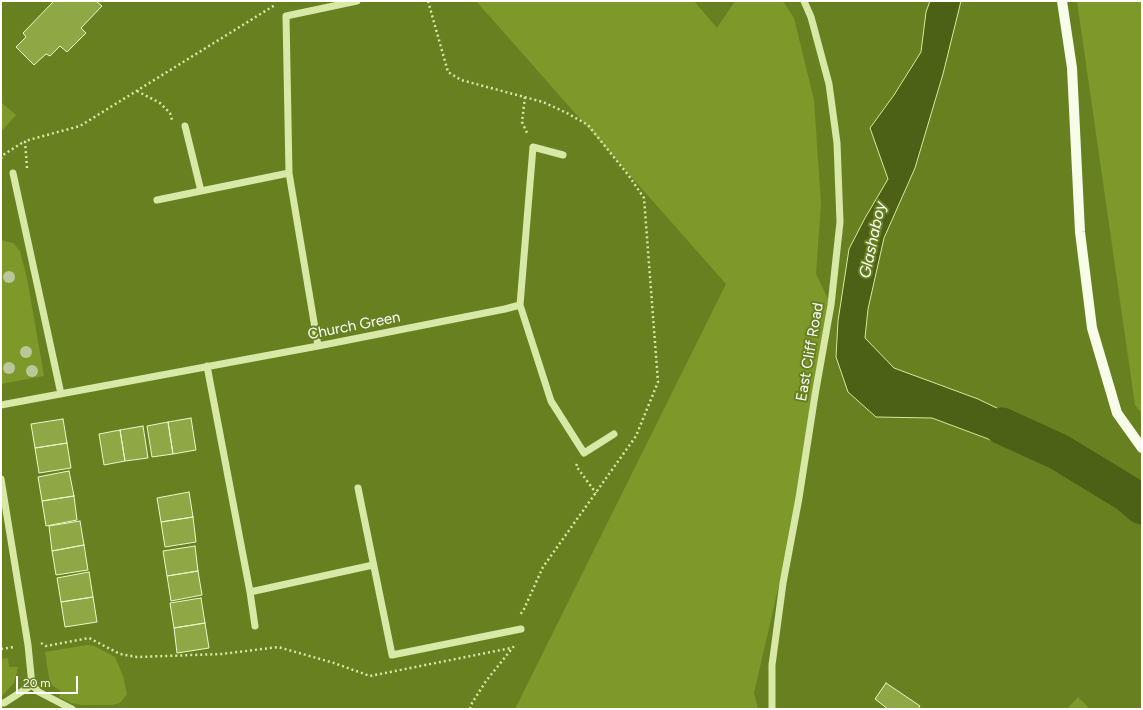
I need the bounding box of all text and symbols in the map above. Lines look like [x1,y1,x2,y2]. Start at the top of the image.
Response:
water label: Glashaboy [856,200,890,280]
street label: East Cliff Road [792,301,828,403]
street label: Church Green [306,308,402,344]
scale bar [18,668,80,694]
text: 20 m [23,676,51,690]

